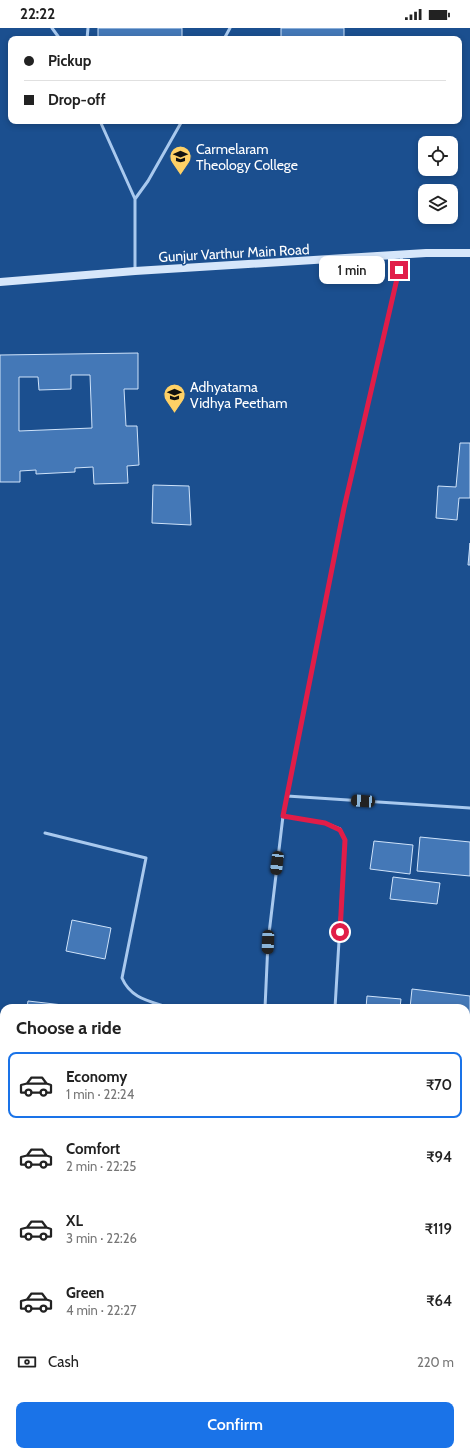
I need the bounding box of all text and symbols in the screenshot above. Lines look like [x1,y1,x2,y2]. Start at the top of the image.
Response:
text: 22:22 [20,5,55,23]
text: Pickup [48,52,91,70]
text: Drop-off [48,91,106,109]
map controls [418,136,458,224]
button: locate [418,136,458,176]
place label: Carmelaram Theology College [196,140,298,174]
school or university icon: Carmelaram Theology College [168,144,194,177]
button: layers [418,184,458,224]
street label: Gunjur Varthur Main Road [158,240,310,266]
callout: 1 min [319,256,385,284]
route end [390,261,408,279]
text: 1 min [337,262,367,278]
place label: Adhyatama Vidhya Peetham [190,378,288,412]
school or university icon: Adhyatama Vidhya Peetham [162,382,188,415]
car [351,794,375,808]
car [270,850,284,876]
route start [331,923,349,941]
car [262,930,274,954]
text: Choose a ride [16,1017,121,1039]
icon: car [18,1067,54,1103]
text: Economy [66,1068,127,1086]
text: ₹70 [426,1076,452,1094]
text: 1 min · 22:24 [66,1086,134,1102]
icon: car [18,1139,54,1175]
text: Comfort [66,1140,120,1158]
text: ₹94 [426,1148,452,1166]
text: 2 min · 22:25 [66,1158,136,1174]
icon: car [18,1211,54,1247]
text: XL [66,1212,83,1230]
text: ₹119 [425,1220,452,1238]
text: 3 min · 22:26 [66,1230,137,1246]
icon: car [18,1283,54,1319]
text: Green [66,1284,104,1302]
text: ₹64 [426,1292,452,1310]
text: 4 min · 22:27 [66,1302,137,1318]
icon: cash [16,1351,38,1373]
text: Cash [48,1353,79,1371]
text: 220 m [417,1354,454,1370]
button: Confirm [16,1402,454,1448]

